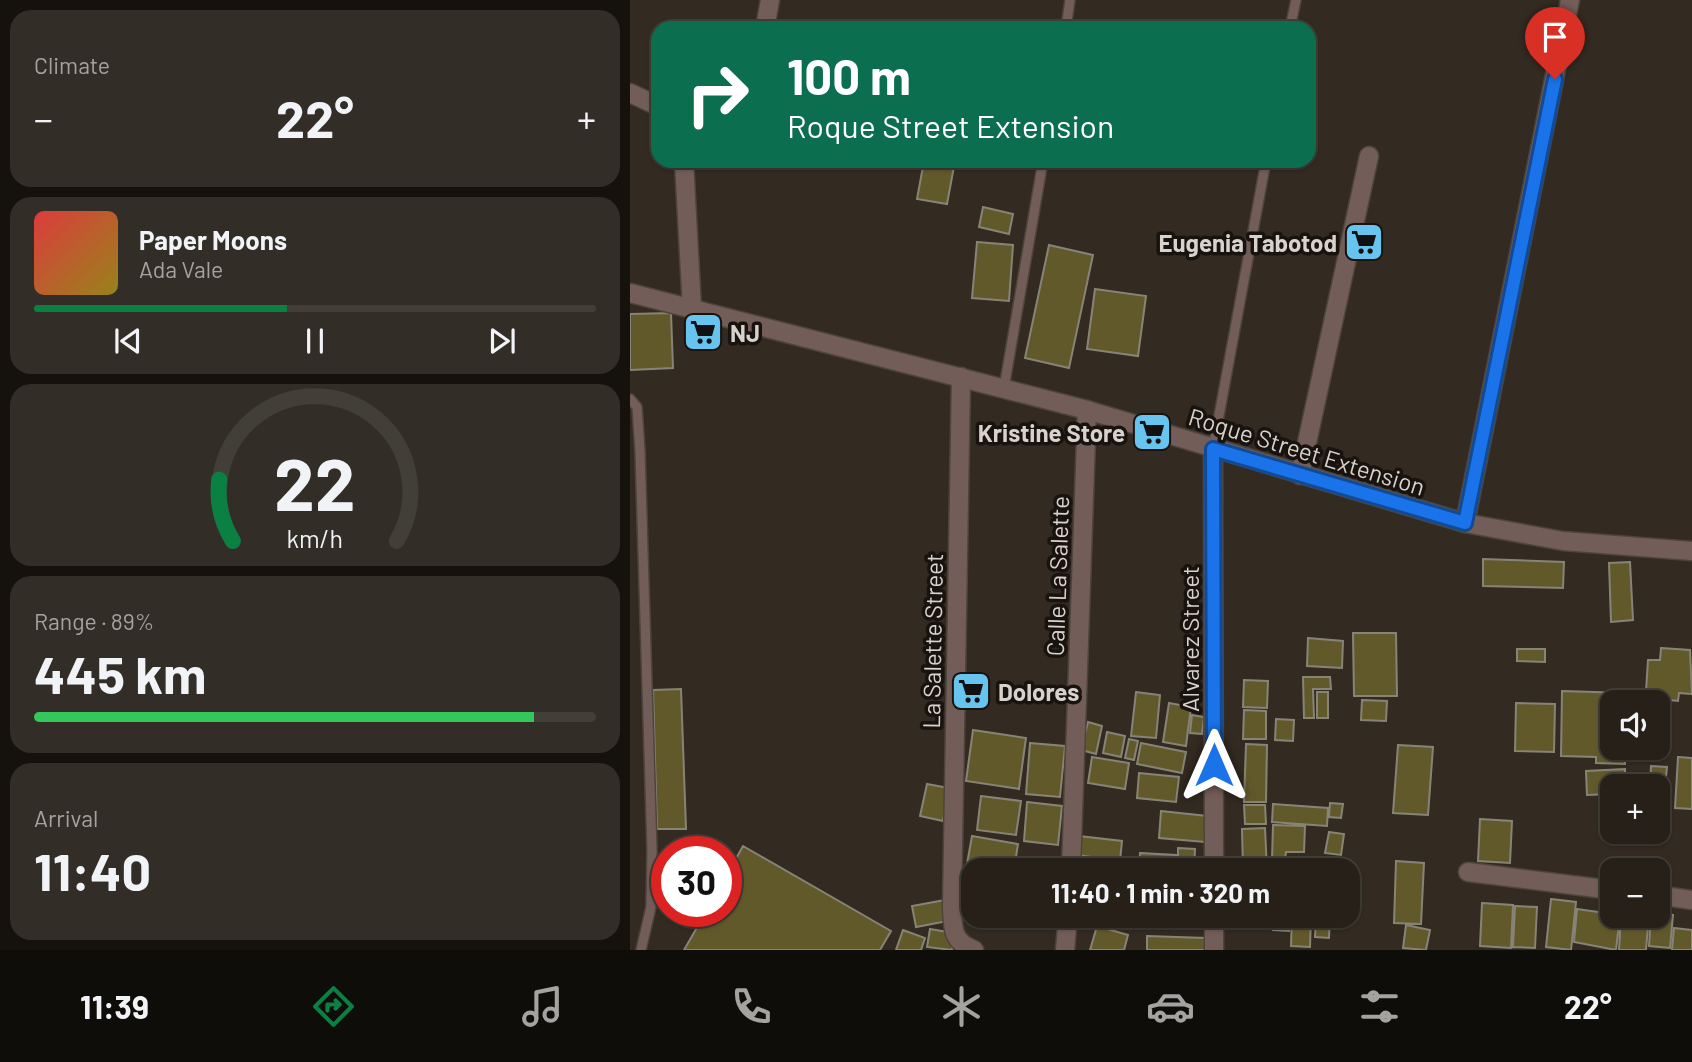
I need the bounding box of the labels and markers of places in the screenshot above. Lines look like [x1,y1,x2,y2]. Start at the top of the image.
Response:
pin [1525,7,1585,79]
supermarket icon: Eugenia Tabotod [1343,221,1385,263]
place label: Eugenia Tabotod [1158,228,1337,257]
supermarket icon: NJ [682,311,724,353]
place label: NJ [730,318,760,347]
supermarket icon: Kristine Store [1131,411,1173,453]
place label: Kristine Store [978,418,1125,447]
supermarket icon: Dolores [950,670,992,712]
place label: Dolores [998,677,1079,706]

